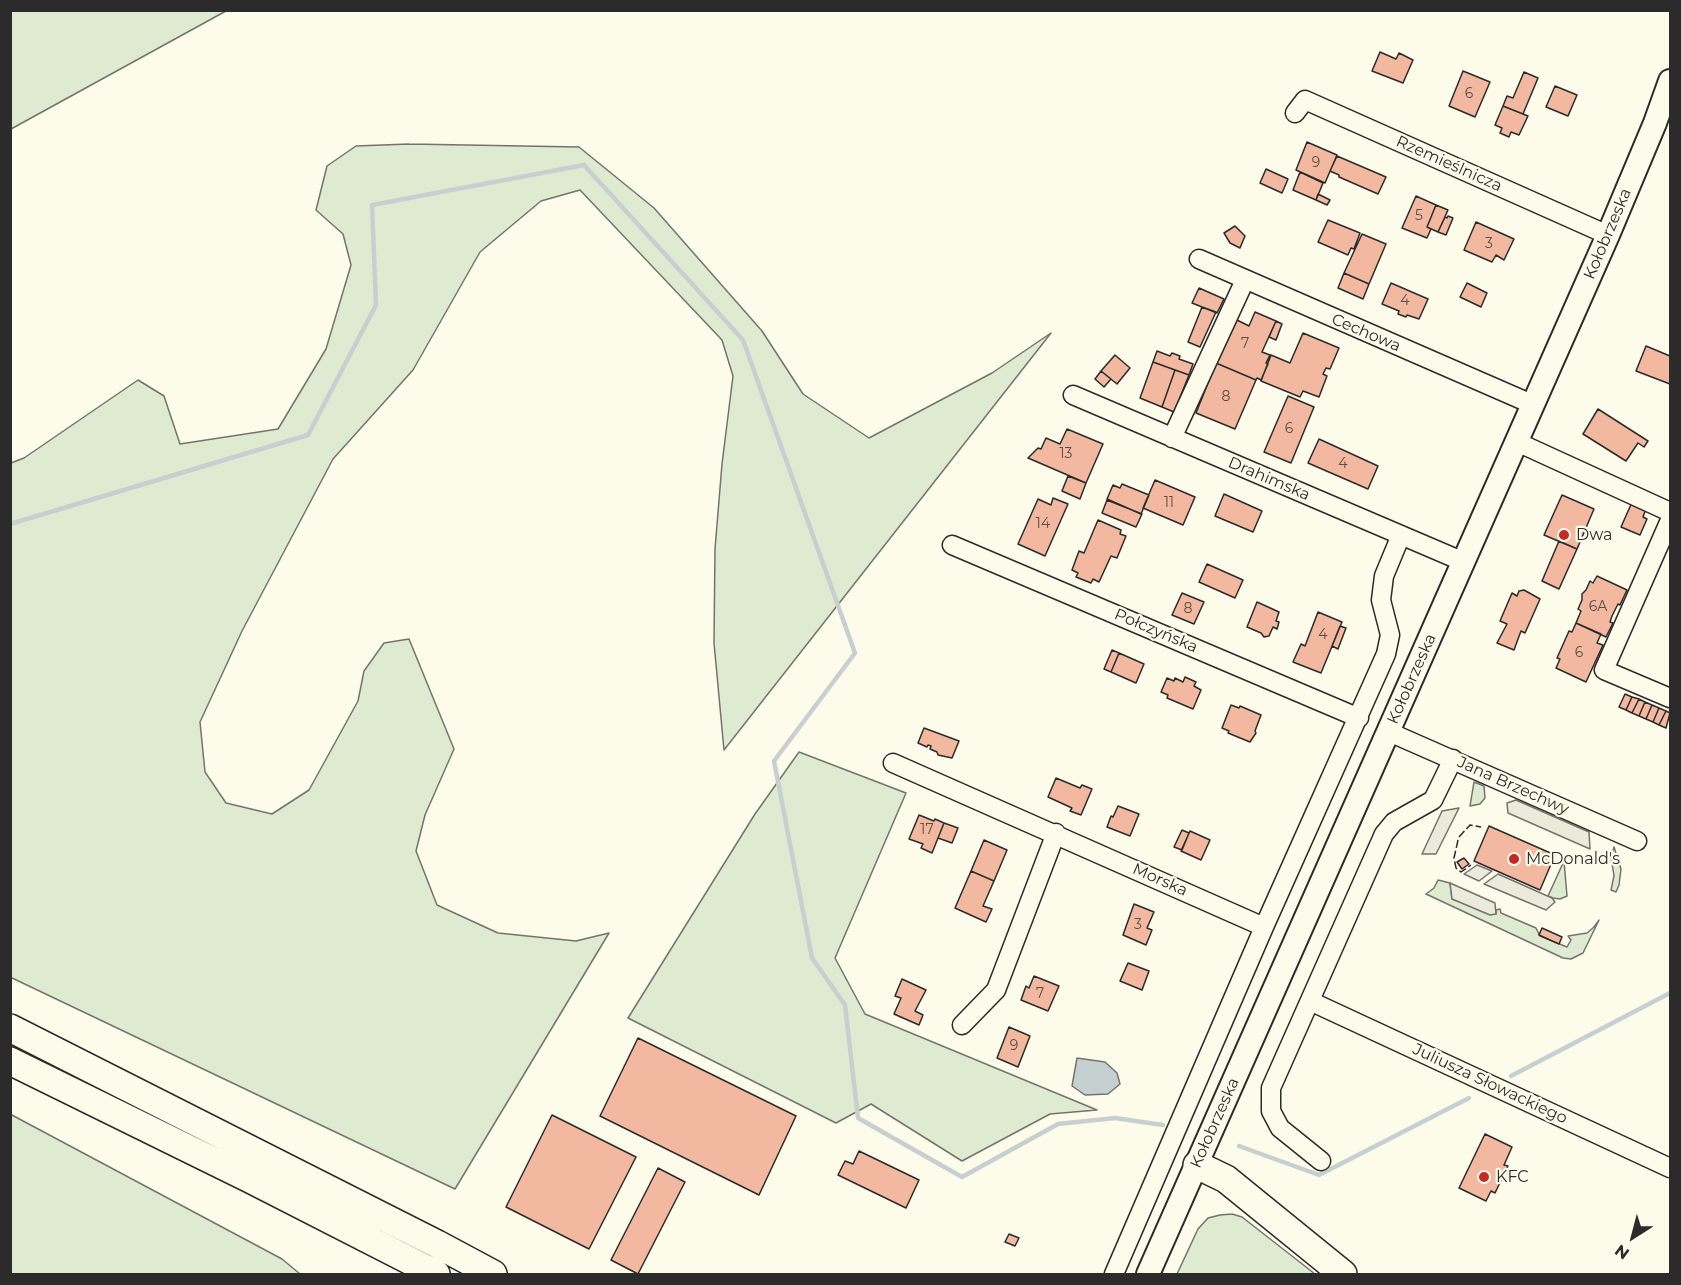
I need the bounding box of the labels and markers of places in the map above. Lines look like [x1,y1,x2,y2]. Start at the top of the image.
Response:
place label: Dwa [1576,525,1612,545]
marker: Dwa [1557,528,1571,542]
place label: McDonald's [1526,849,1620,869]
marker: McDonald's [1507,852,1521,866]
place label: KFC [1496,1167,1529,1187]
marker: KFC [1477,1170,1491,1184]

